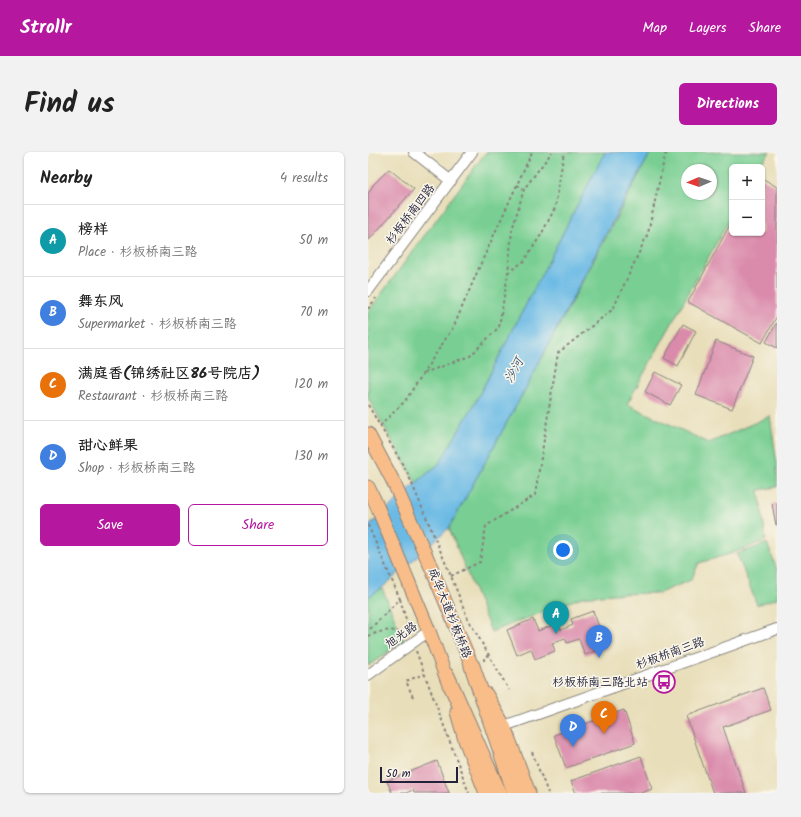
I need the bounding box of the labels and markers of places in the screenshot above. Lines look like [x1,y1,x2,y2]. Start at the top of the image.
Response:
pin: A [543,601,569,634]
pin: B [586,625,612,658]
bus stop icon: 杉板桥南三路北站 [651,669,677,695]
place label: 杉板桥南三路北站 [552,673,648,692]
pin: C [591,701,617,734]
pin: D [560,714,586,747]

